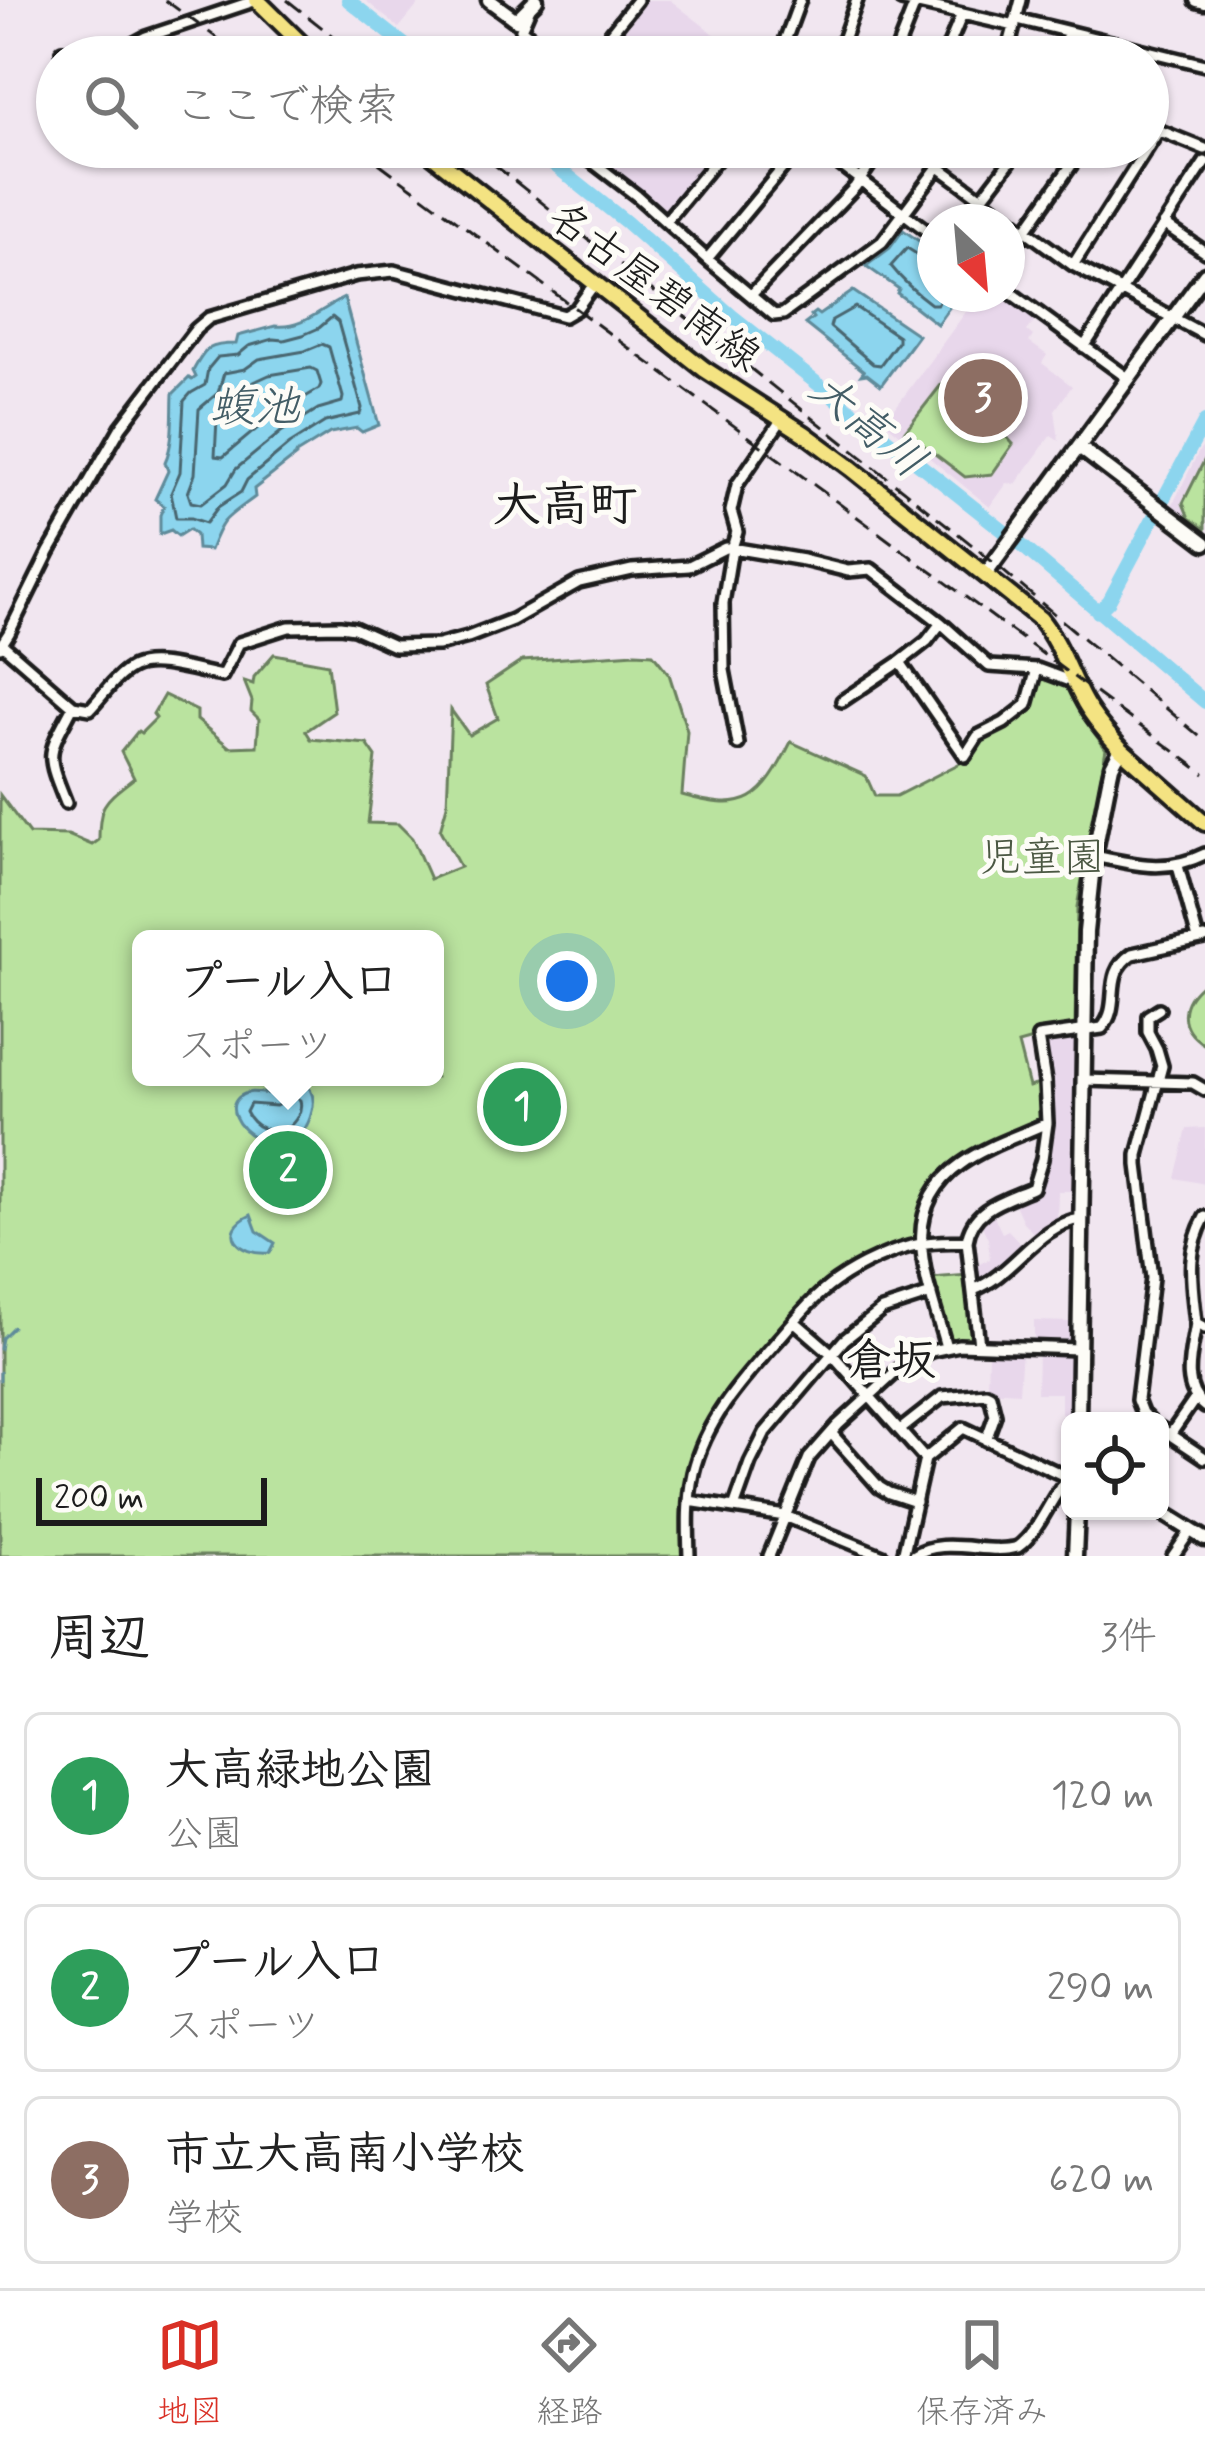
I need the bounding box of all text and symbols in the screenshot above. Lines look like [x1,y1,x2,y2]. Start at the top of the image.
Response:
search box [36,36,1169,168]
icon: search [78,69,144,135]
text: ここで検索 [174,78,399,137]
street label: 名古屋碧南線 [537,190,771,386]
north arrow [917,204,1025,312]
pin: 3 [944,353,1022,443]
water label: 大高川 [796,361,937,493]
water label: 蝮池 [210,379,301,438]
district label: 大高町 [493,475,637,538]
park label: 児童園 [979,832,1105,887]
popup [132,930,444,1086]
your location [537,951,597,1011]
text: プール入口 [178,954,398,1013]
text: スポーツ [178,1022,333,1073]
pin: 1 [483,1062,561,1152]
pin: 2 [249,1125,327,1215]
district label: 倉坂 [846,1333,936,1392]
map controls [1061,1412,1169,1520]
button: locate [1061,1412,1169,1520]
scale bar [36,1472,267,1525]
text: 200 m [54,1477,144,1521]
text: 周辺 [48,1607,150,1673]
text: 3件 [1100,1613,1157,1664]
text: 大高緑地公園 [165,1742,435,1801]
text: 1 [81,1771,99,1822]
text: 120 m [1051,1771,1154,1822]
text: 公園 [165,1810,243,1861]
text: プール入口 [165,1934,386,1993]
text: 2 [80,1963,100,2014]
text: 290 m [1047,1963,1154,2014]
text: スポーツ [165,2002,320,2053]
text: 市立大高南小学校 [165,2126,525,2185]
text: 3 [81,2155,99,2206]
text: 620 m [1048,2155,1154,2206]
text: 学校 [165,2194,243,2245]
tab: 地図 [157,2312,223,2435]
tab: 経路 [536,2312,602,2435]
tab: 保存済み [916,2312,1048,2435]

